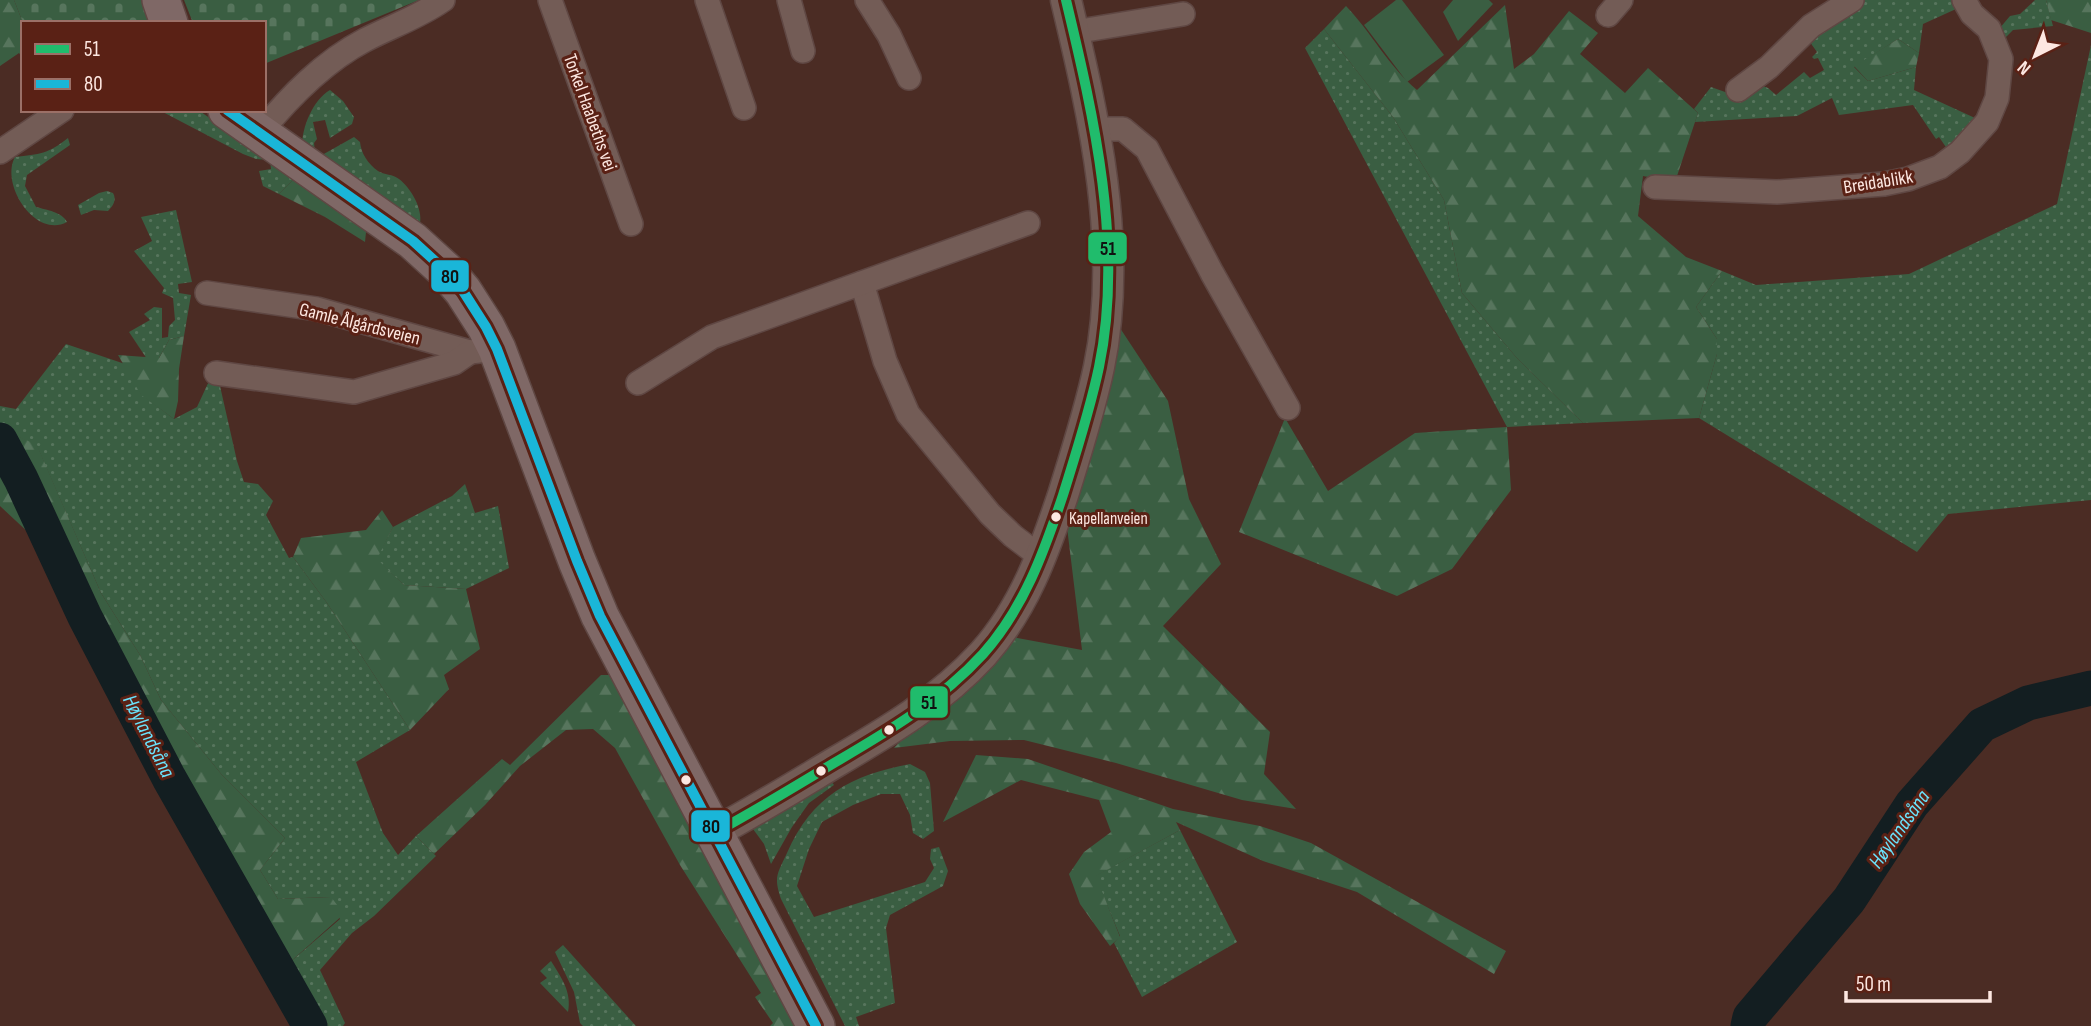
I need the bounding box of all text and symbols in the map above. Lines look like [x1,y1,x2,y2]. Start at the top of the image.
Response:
legend [21,21,266,112]
north arrow [2000,21,2070,91]
text: 51 [84,37,100,62]
street label: Torkel Haabeths vei [558,51,621,174]
text: N [2013,56,2036,79]
text: 80 [84,72,103,97]
street label: Breidablikk [1842,166,1915,199]
line badge: 51 [1087,231,1128,265]
text: 51 [1100,238,1116,261]
line badge: 80 [430,259,470,293]
text: 80 [441,266,459,289]
street label: Gamle Ålgårdsveien [297,298,422,351]
place label: Kapellanveien [1069,509,1148,529]
marker: Kapellanveien [1049,510,1063,524]
line badge: 51 [909,685,949,719]
water label: Høylandsåna [117,691,180,782]
text: 51 [921,692,937,715]
unlabelled marker [882,723,896,737]
unlabelled marker [814,764,828,778]
unlabelled marker [679,773,693,787]
water label: Høylandsåna [1863,785,1936,873]
line badge: 80 [690,809,731,843]
text: 80 [702,816,720,839]
scale bar [1846,960,1990,1004]
text: 50 m [1856,972,1891,997]

